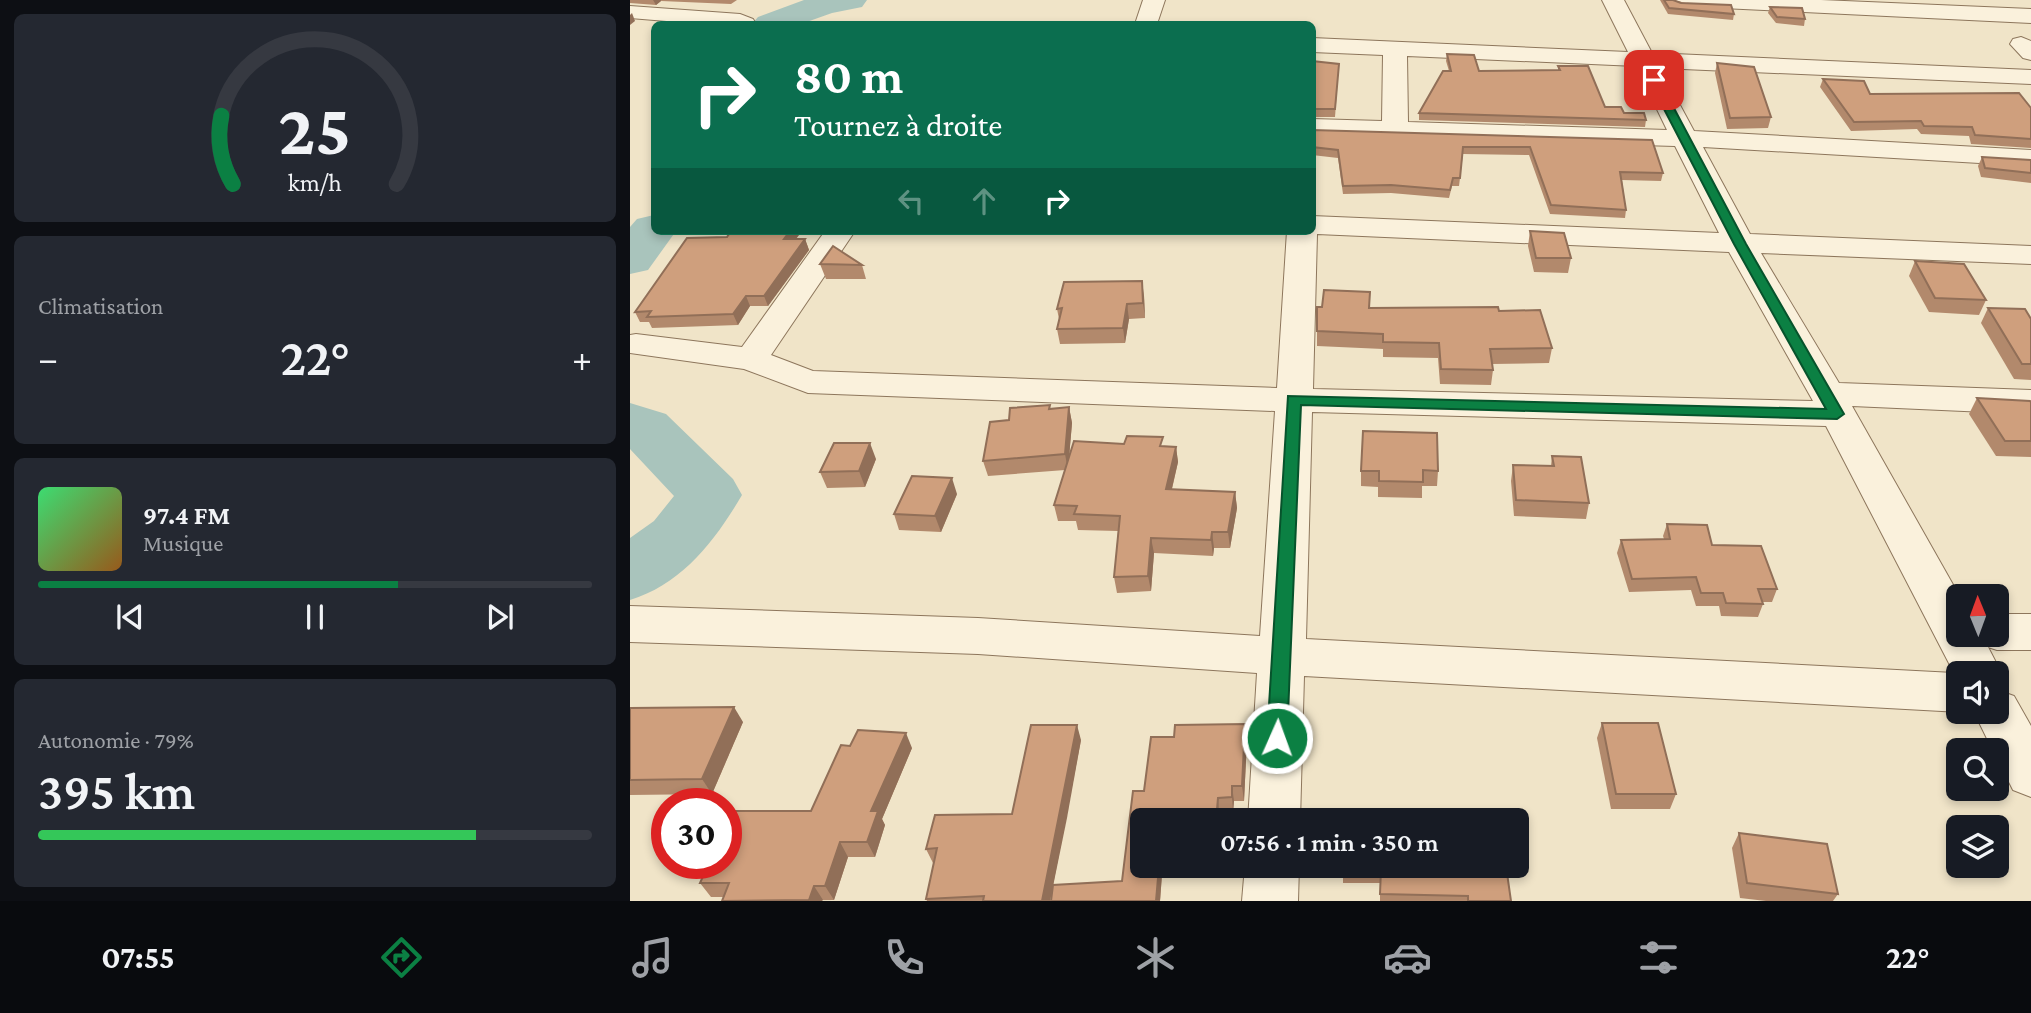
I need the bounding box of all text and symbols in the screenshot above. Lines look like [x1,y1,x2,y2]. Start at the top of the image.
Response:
icon: right [679,49,770,140]
text: 80 m [794,49,903,104]
pin [1624,50,1684,110]
icon: arrive [1635,61,1673,99]
text: 25 [279,89,351,170]
text: Tournez à droite [794,107,1002,143]
text: km/h [288,169,342,196]
icon: left [892,182,930,220]
icon: ahead [965,182,1003,220]
icon: right [1038,182,1076,220]
text: Climatisation [38,293,163,319]
text: 22° [280,328,350,386]
text: − [38,337,58,379]
text: + [572,337,592,379]
text: 97.4 FM [143,501,230,530]
text: Musique [143,530,223,556]
north arrow [1946,584,2009,648]
map controls [1946,584,2009,878]
icon: previous [111,598,149,636]
icon: pause [296,598,334,636]
icon: next [481,598,519,636]
button: sound [1946,661,2009,724]
position arrow [1240,701,1314,775]
text: Autonomie · 79% [38,727,194,753]
button: search [1946,738,2009,801]
text: 395 km [38,762,195,820]
speed limit sign: 30 [651,788,742,879]
button: layers [1946,815,2009,878]
text: 07:56 · 1 min · 350 m [1220,828,1439,857]
icon: directions [377,933,426,982]
icon: music [628,933,677,982]
icon: phone [880,933,929,982]
icon: climate [1131,933,1180,982]
icon: car [1383,933,1432,982]
icon: filters [1634,933,1683,982]
text: 07:55 [101,939,175,975]
text: 22° [1886,939,1930,975]

